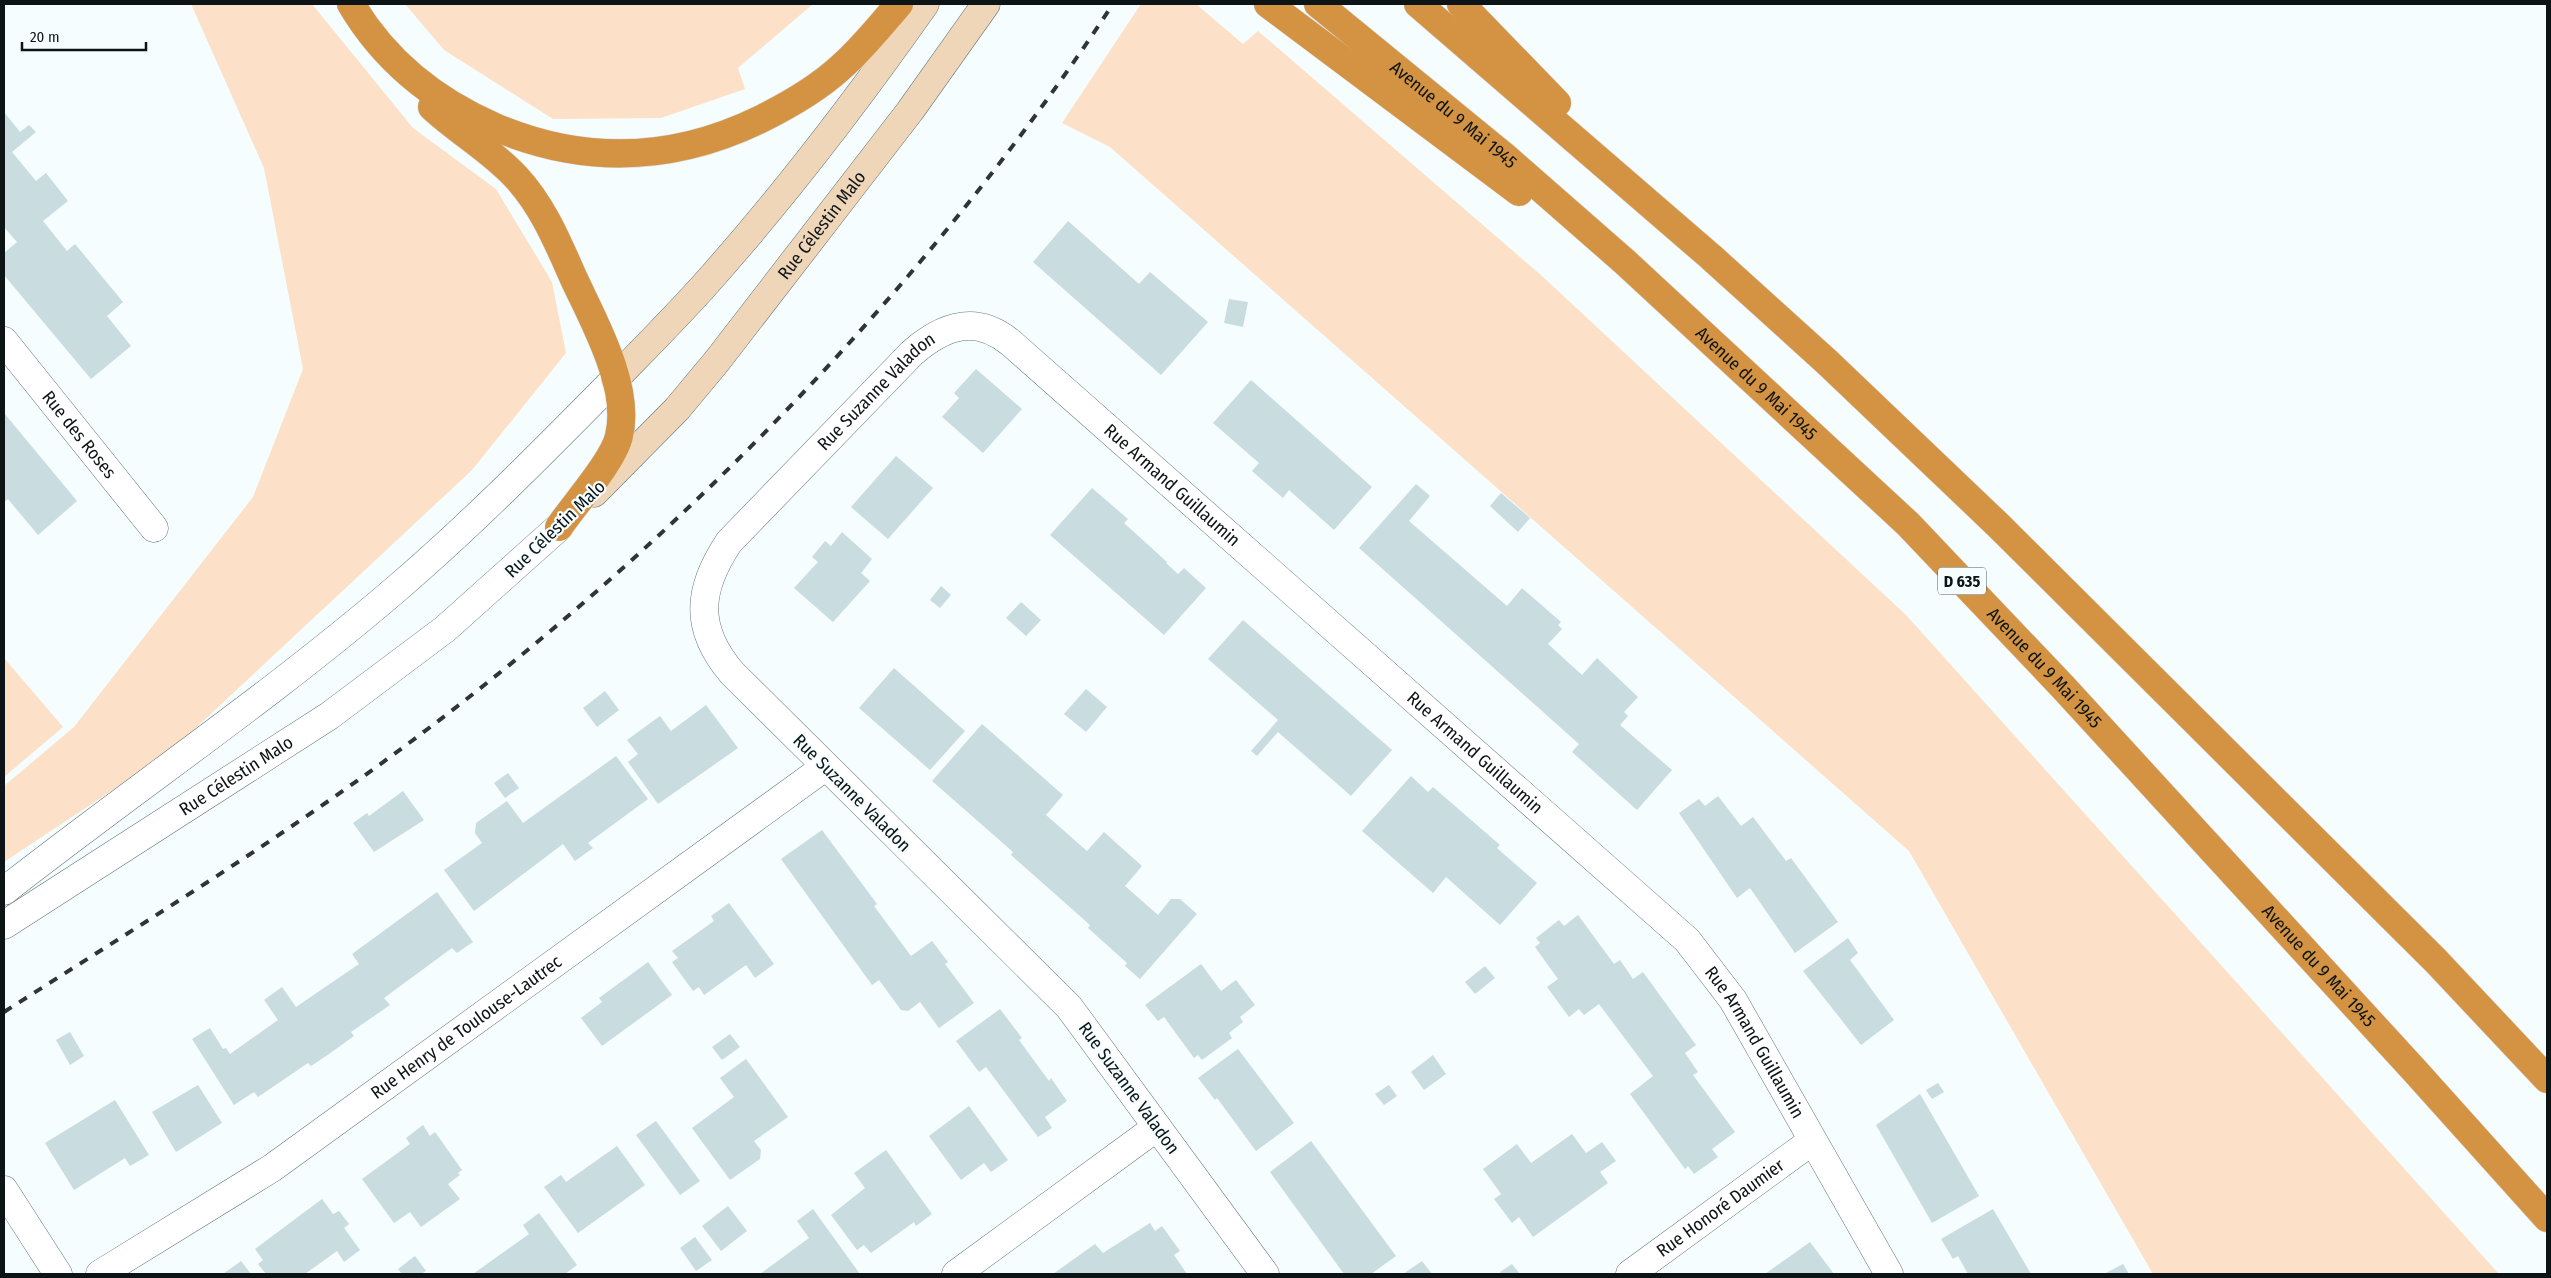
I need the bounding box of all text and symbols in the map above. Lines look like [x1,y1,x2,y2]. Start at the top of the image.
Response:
scale bar [22,20,146,52]
text: 20 m [30,28,60,46]
street label: Avenue du 9 Mai 1945 [1386,56,1521,173]
street label: Rue Célestin Malo [773,167,871,284]
street label: Avenue du 9 Mai 1945 [1691,322,1822,445]
street label: Rue Suzanne Valadon [813,328,939,455]
street label: Rue des Roses [37,386,121,483]
street label: Rue Armand Guillaumin [1100,419,1245,551]
street label: Rue Célestin Malo [500,476,610,582]
road number: D 635 [1938,568,1986,594]
street label: Avenue du 9 Mai 1945 [1982,603,2106,733]
street label: Rue Armand Guillaumin [1402,687,1547,819]
street label: Rue Suzanne Valadon [788,729,916,857]
street label: Rue Célestin Malo [175,731,297,820]
street label: Avenue du 9 Mai 1945 [2257,900,2380,1031]
street label: Rue Henry de Toulouse-Lautrec [366,950,566,1104]
street label: Rue Armand Guillaumin [1700,962,1809,1122]
street label: Rue Suzanne Valadon [1074,1018,1184,1158]
street label: Rue Honoré Daumier [1652,1154,1789,1262]

